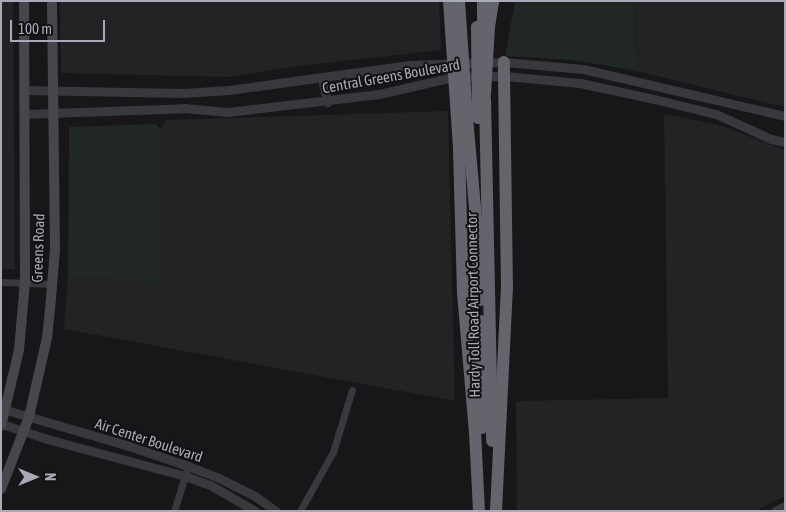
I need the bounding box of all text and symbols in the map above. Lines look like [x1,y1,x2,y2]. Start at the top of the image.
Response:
scale bar [12,10,108,42]
text: 100 m [18,20,52,37]
street label: Central Greens Boulevard [321,55,461,97]
street label: Hardy Toll Road Airport Connector [462,212,484,398]
street label: Greens Road [28,213,48,283]
street label: Air Center Boulevard [93,414,205,466]
north arrow [10,452,60,502]
text: N [42,473,58,481]

